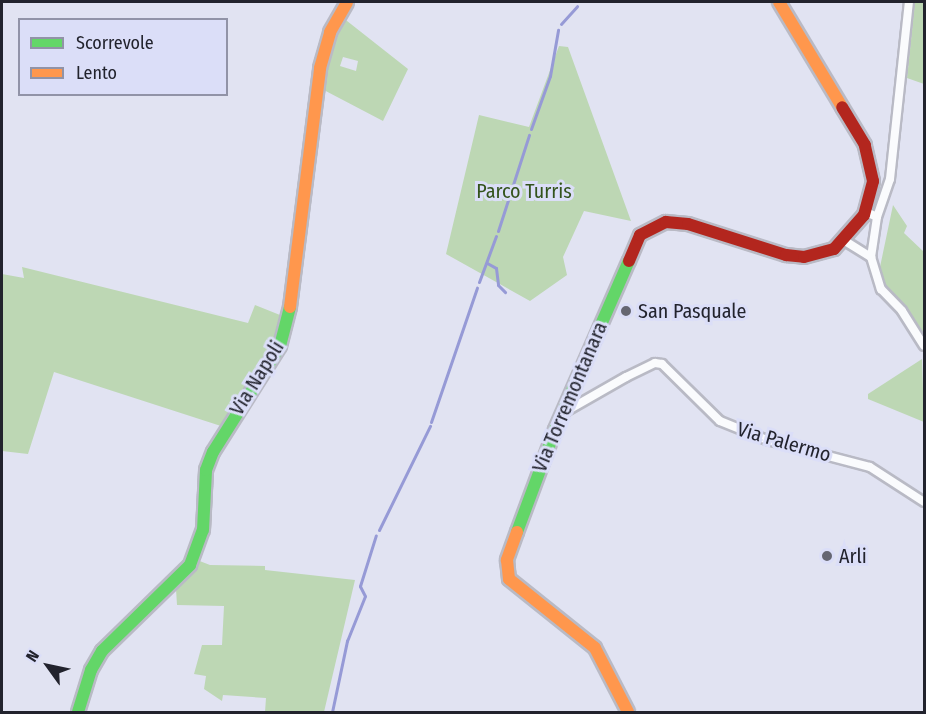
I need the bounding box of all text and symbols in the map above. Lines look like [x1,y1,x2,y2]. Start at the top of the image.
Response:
legend [18,18,228,96]
text: Scorrevole [76,32,154,54]
text: Lento [76,62,117,84]
park label: Parco Turris [476,179,572,203]
place label: San Pasquale [638,299,746,323]
marker: San Pasquale [619,304,633,318]
street label: Via Torremontanara [528,318,612,476]
street label: Via Napoli [225,336,289,420]
street label: Via Palermo [734,417,834,467]
place label: Arli [839,544,867,568]
marker: Arli [820,549,834,563]
north arrow [18,636,78,696]
text: N [22,647,43,665]

